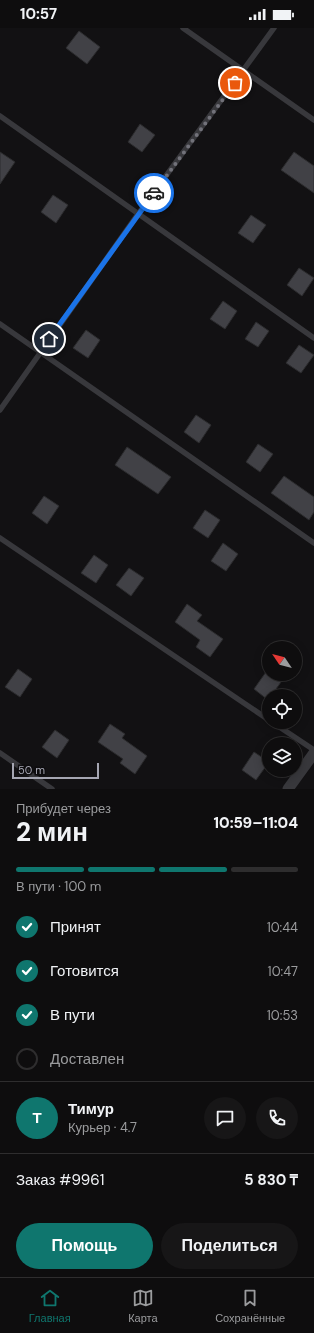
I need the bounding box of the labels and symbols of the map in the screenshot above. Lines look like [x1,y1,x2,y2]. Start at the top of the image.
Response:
pin [218,66,252,100]
courier [134,173,174,213]
pin [32,322,66,356]
north arrow [262,641,302,681]
scale bar [12,761,99,780]

